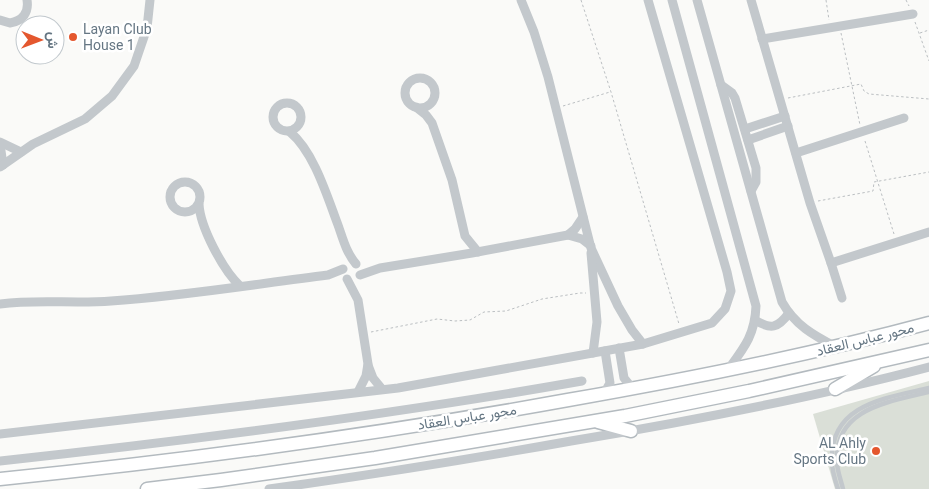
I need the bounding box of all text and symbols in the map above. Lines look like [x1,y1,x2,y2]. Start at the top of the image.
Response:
north arrow [15,15,65,65]
place label: Layan Club House 1 [83,21,152,53]
marker: Layan Club House 1 [67,31,79,43]
text: ش [44,32,61,49]
street label: محور عباس العقاد [815,319,916,360]
street label: محور عباس العقاد [416,401,518,434]
place label: AL Ahly Sports Club [793,435,866,467]
marker: AL Ahly Sports Club [870,445,882,457]

